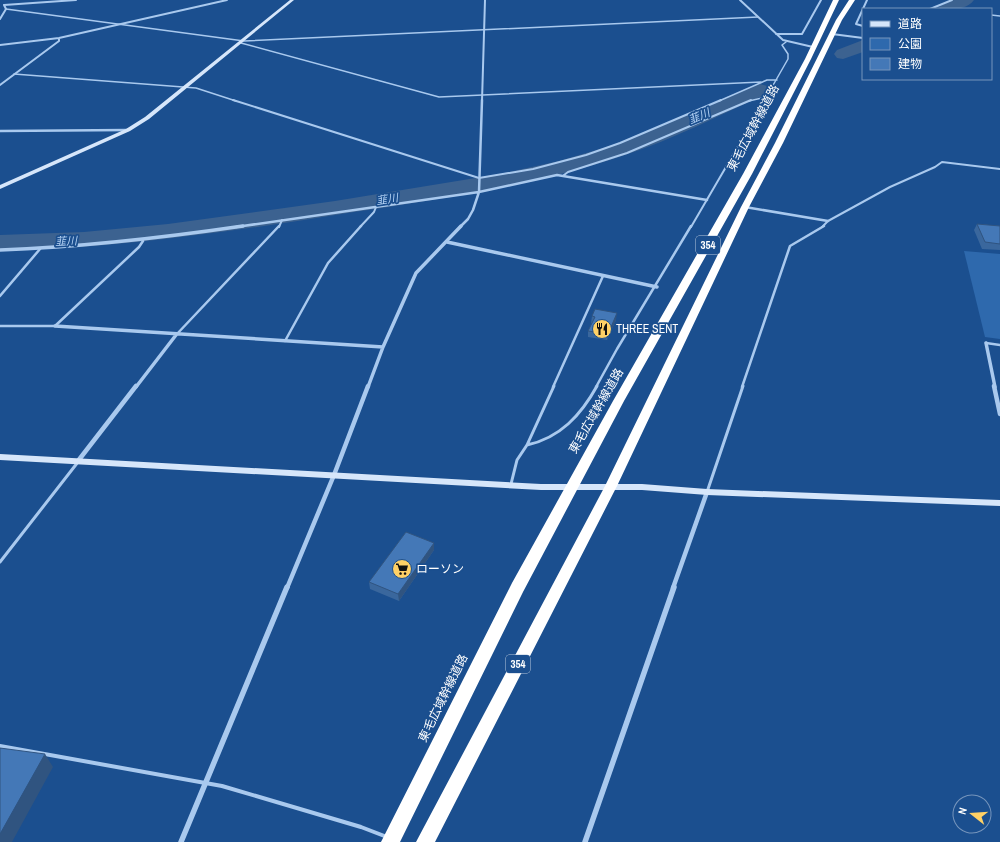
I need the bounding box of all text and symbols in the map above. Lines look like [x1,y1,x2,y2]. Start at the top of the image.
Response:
legend [862,8,992,80]
text: 道路 [898,16,922,32]
text: 公園 [898,36,922,52]
text: 建物 [898,56,922,72]
street label: 東毛広域幹線道路 [723,82,783,174]
water label: 韮川 [686,105,713,127]
water label: 韮川 [375,190,400,208]
water label: 韮川 [55,233,78,249]
road number: 354 [696,236,720,254]
restaurant icon: THREE SENT [591,318,613,340]
place label: THREE SENT [616,321,678,337]
street label: 東毛広域幹線道路 [565,365,627,457]
supermarket icon: ローソン [391,558,413,580]
place label: ローソン [416,561,464,577]
street label: 東毛広域幹線道路 [415,651,471,745]
road number: 354 [506,655,530,673]
north arrow [952,794,992,834]
text: N [955,806,970,816]

